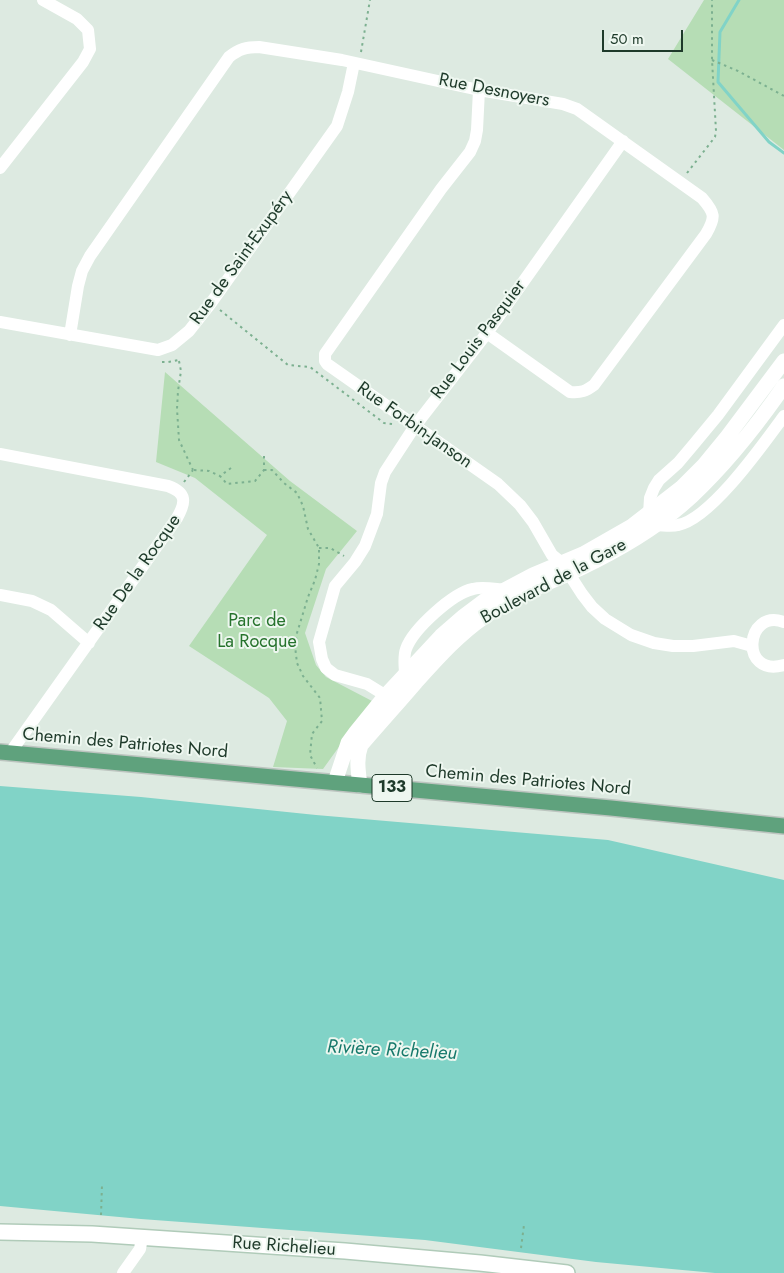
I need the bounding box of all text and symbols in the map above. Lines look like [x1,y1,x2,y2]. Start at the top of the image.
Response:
scale bar [604,20,685,52]
text: 50 m [610,28,644,50]
street label: Rue Desnoyers [437,70,551,112]
street label: Rue de Saint-Exupéry [186,187,298,329]
street label: Rue Louis Pasquier [427,276,531,404]
street label: Rue Forbin-Janson [352,378,476,474]
street label: Rue De la Rocque [90,511,186,635]
street label: Boulevard de la Gare [478,534,630,630]
park label: Parc de La Rocque [217,611,297,654]
street label: Chemin des Patriotes Nord [21,724,229,764]
street label: Chemin des Patriotes Nord [424,761,632,801]
road number: 133 [372,774,412,801]
water label: Rivière Richelieu [326,1036,458,1066]
street label: Rue Richelieu [231,1233,337,1261]

